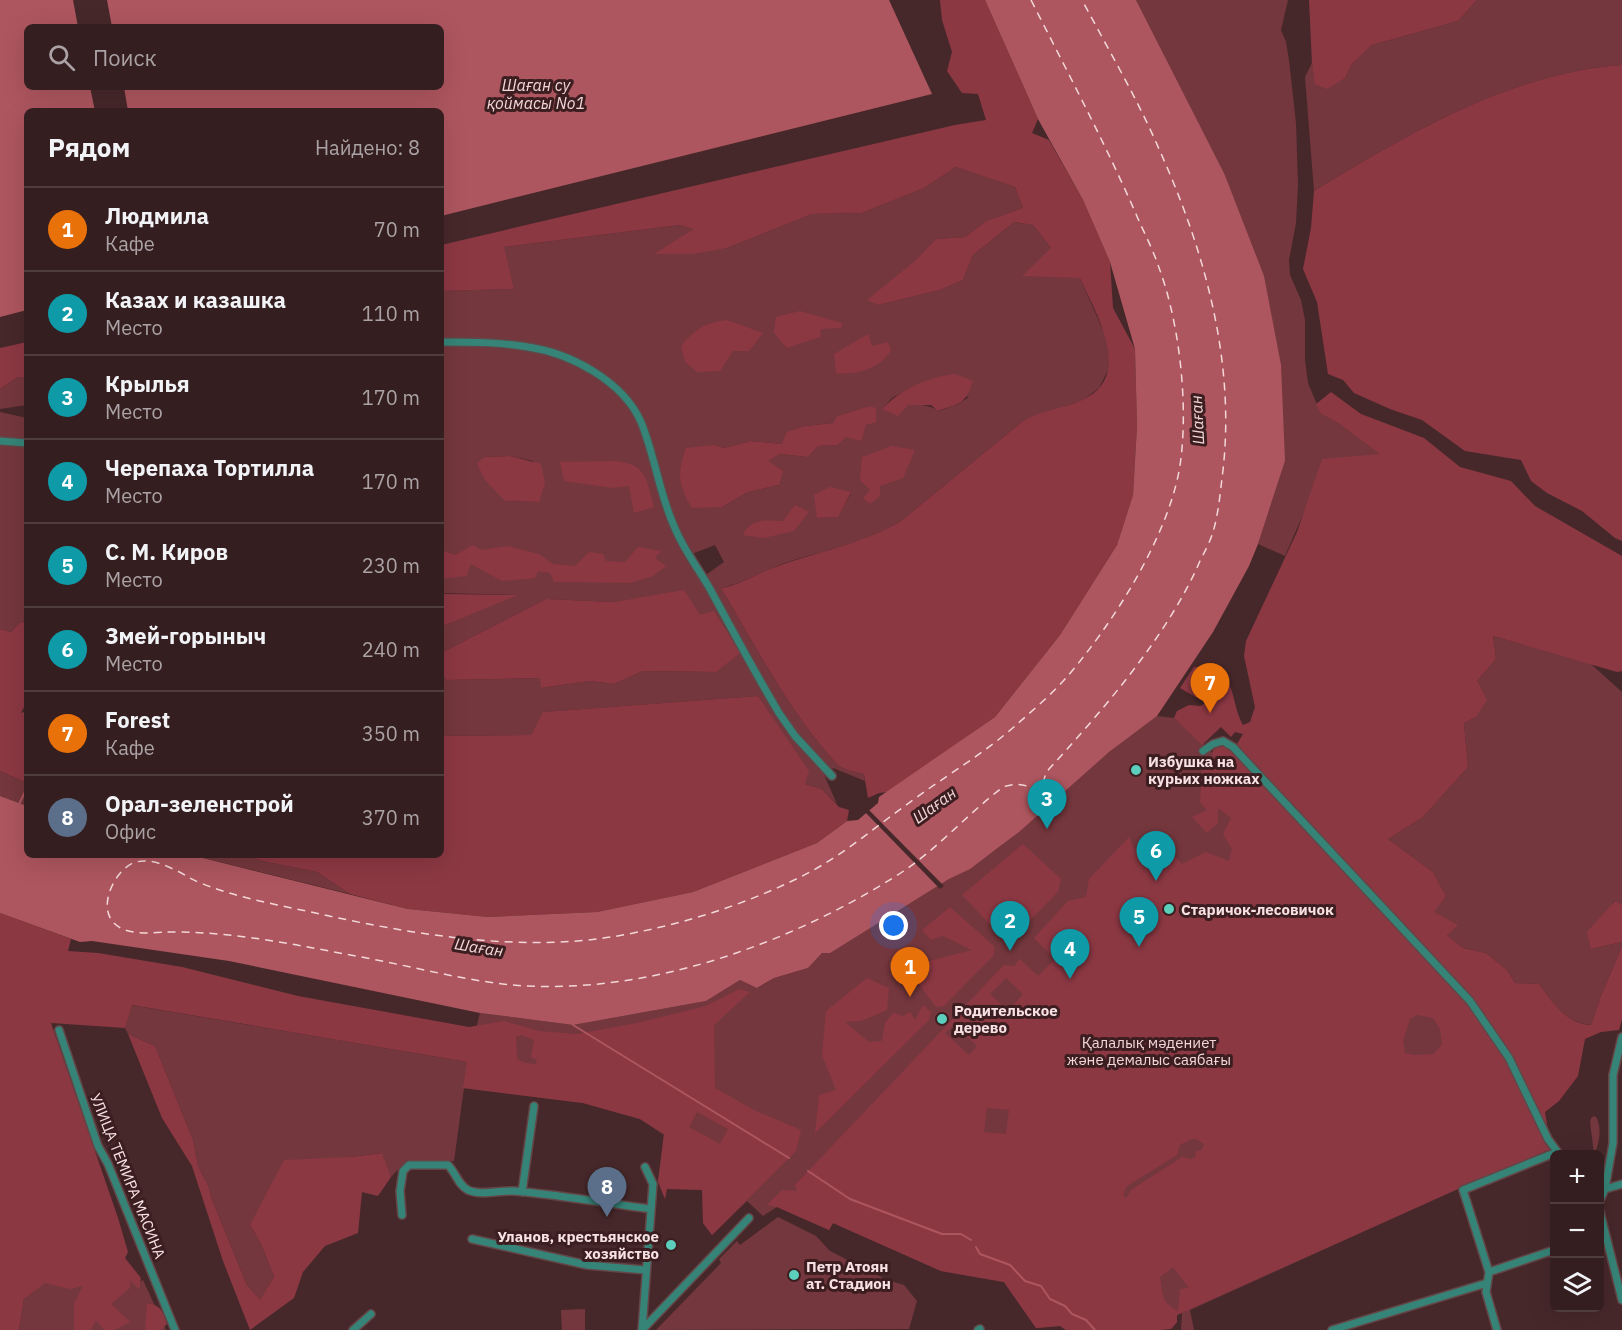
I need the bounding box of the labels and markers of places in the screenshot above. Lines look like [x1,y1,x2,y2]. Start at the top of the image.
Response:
pin: 7 [1190,664,1230,713]
place label: Избушка на курьих ножках [1148,752,1260,788]
marker: Избушка на курьих ножках [1129,763,1143,777]
pin: 3 [1028,780,1066,829]
pin: 6 [1136,832,1176,881]
pin: 5 [1120,898,1158,947]
place label: Старичок-лесовичок [1181,900,1334,919]
pin: 2 [990,902,1030,951]
marker: Старичок-лесовичок [1162,902,1176,916]
pin: 4 [1050,930,1090,979]
pin: 1 [890,948,930,997]
place label: Родительское дерево [954,1001,1058,1037]
marker: Родительское дерево [935,1012,949,1026]
pin: 8 [588,1168,626,1217]
place label: Уланов, крестьянское хозяйство [497,1227,659,1263]
marker: Уланов, крестьянское хозяйство [664,1238,678,1252]
place label: Петр Атоян ат. Стадион [806,1257,891,1293]
marker: Петр Атоян ат. Стадион [787,1268,801,1282]

